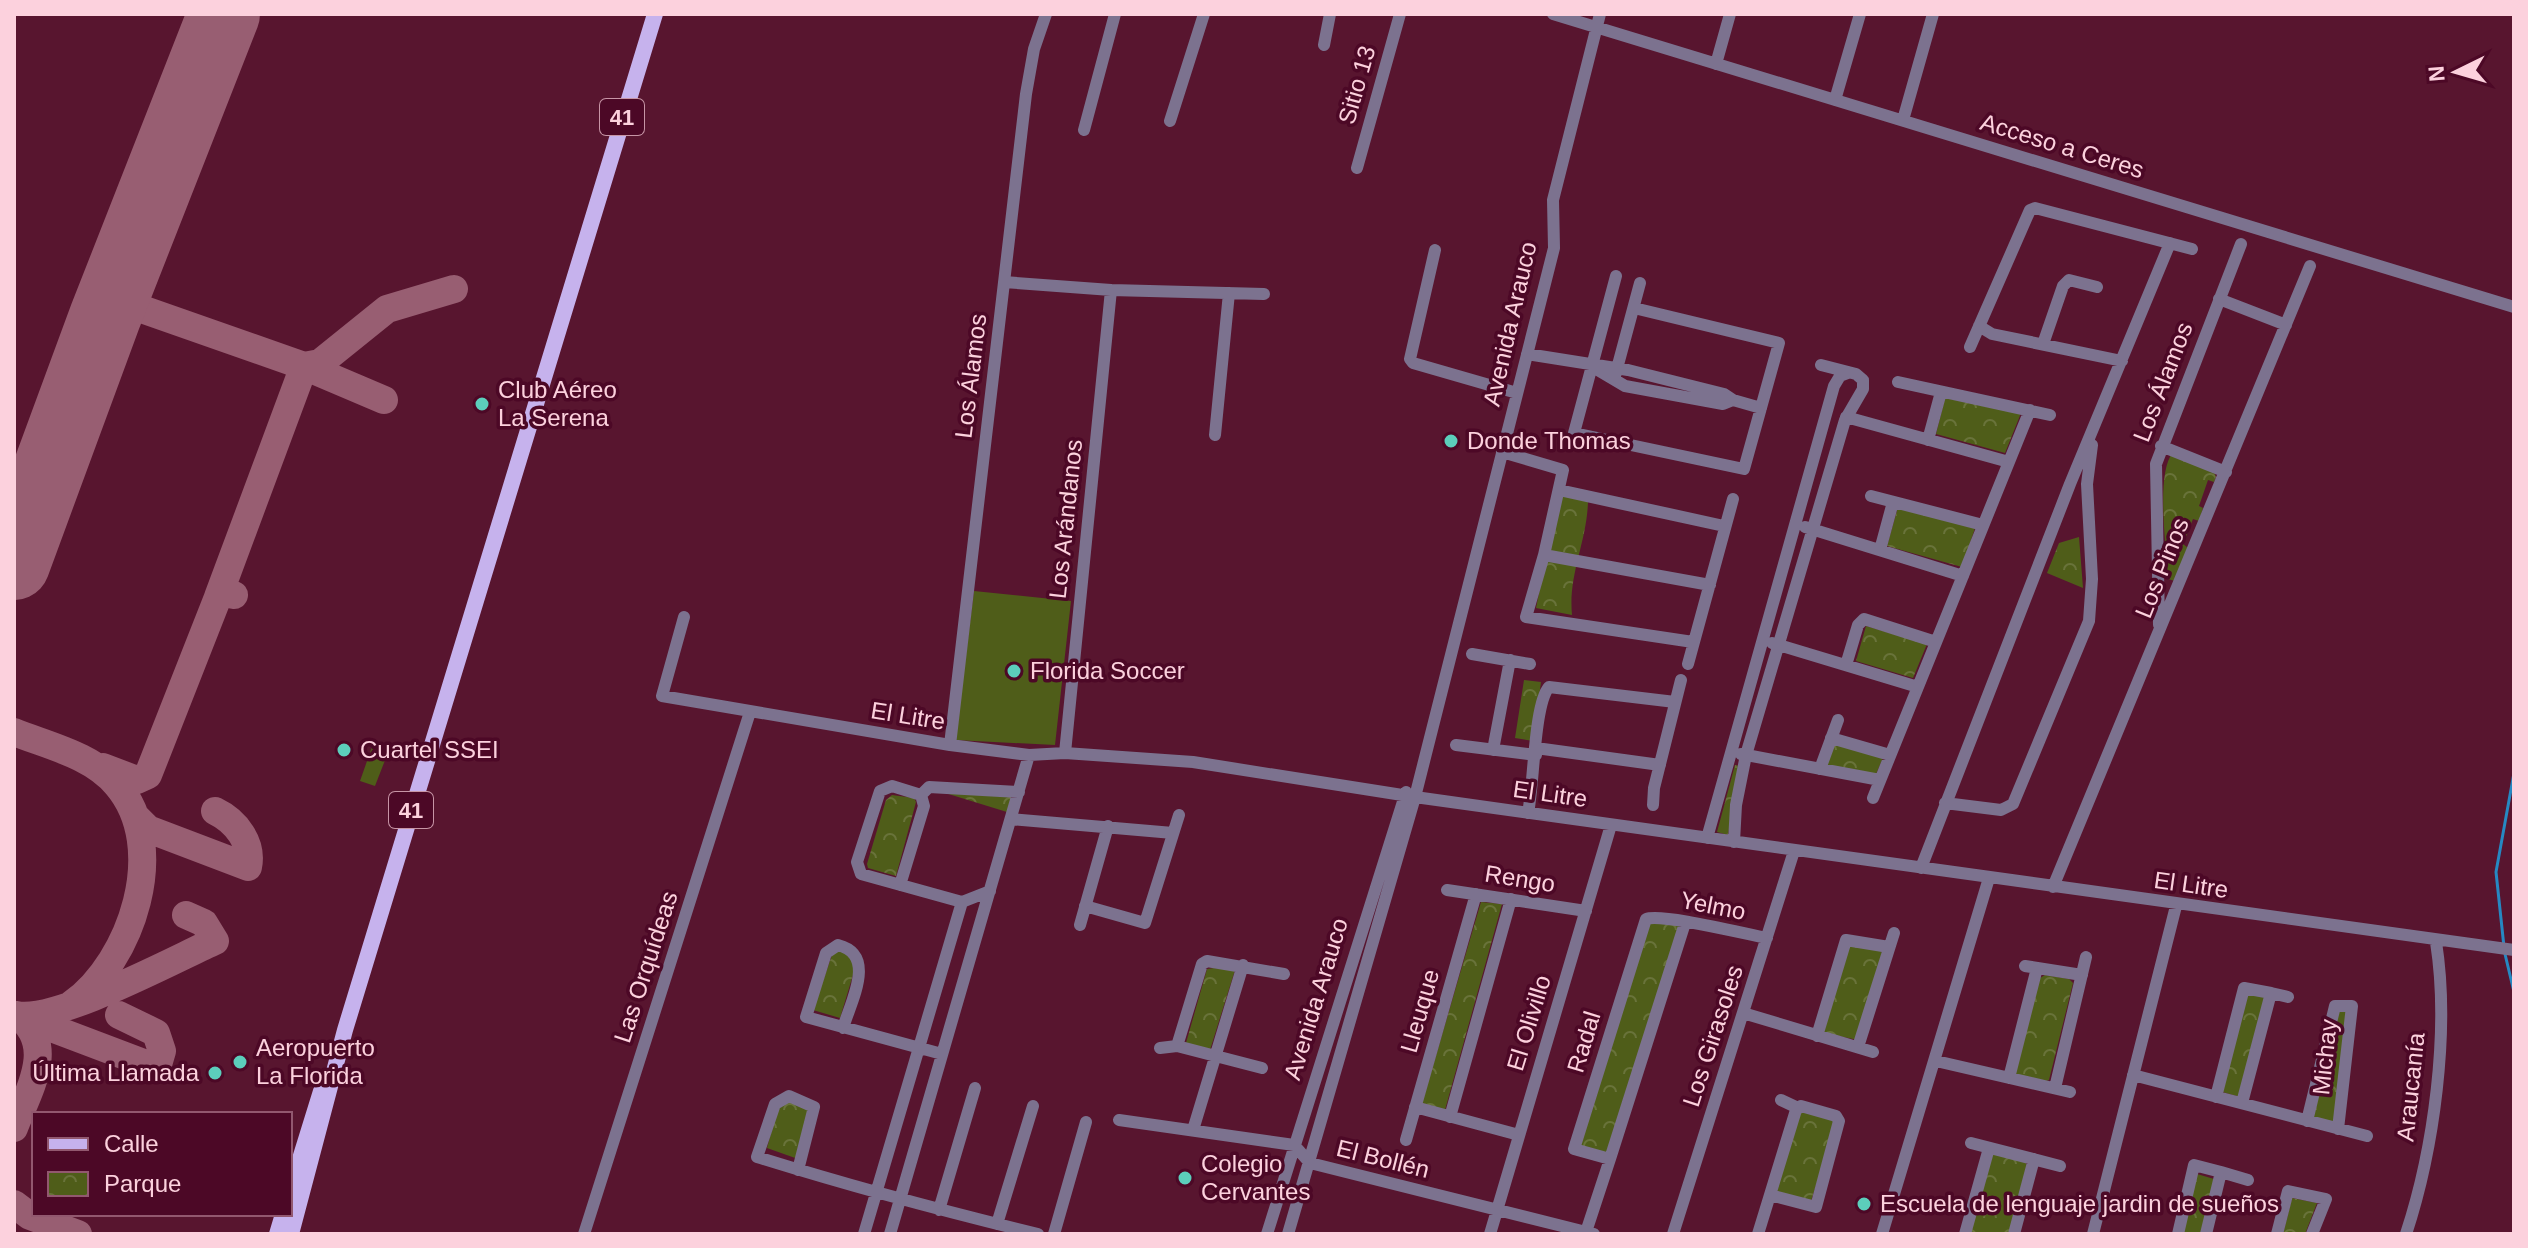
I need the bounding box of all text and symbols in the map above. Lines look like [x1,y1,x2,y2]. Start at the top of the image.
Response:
north arrow [2416,32,2496,112]
street label: Sitio 13 [1333,43,1381,127]
text: N [2423,65,2450,83]
road number: 41 [600,99,644,135]
street label: Acceso a Ceres [1977,108,2147,183]
street label: Avenida Arauco [1477,239,1542,409]
street label: Los Álamos [949,312,992,440]
street label: Los Álamos [2127,318,2198,445]
place label: Club Aéreo La Serena [498,376,617,431]
marker: Club Aéreo La Serena [473,395,491,413]
place label: Donde Thomas [1467,427,1631,454]
marker: Donde Thomas [1442,432,1460,450]
street label: Los Arándanos [1044,438,1087,600]
street label: Los Pinos [2129,514,2194,622]
place label: Florida Soccer [1030,657,1185,684]
marker: Florida Soccer [1005,662,1023,680]
street label: El Litre [869,696,947,735]
place label: Cuartel SSEI [360,736,499,763]
marker: Cuartel SSEI [335,741,353,759]
street label: El Litre [1511,775,1589,812]
road number: 41 [389,792,433,828]
street label: Rengo [1483,860,1557,897]
street label: El Litre [2152,866,2230,903]
street label: Yelmo [1678,886,1748,925]
street label: Las Orquídeas [608,888,683,1046]
street label: Avenida Arauco [1278,915,1353,1083]
street label: Los Girasoles [1677,962,1748,1110]
street label: Lleuque [1395,966,1444,1056]
street label: El Olivillo [1501,972,1556,1074]
street label: Radal [1561,1008,1606,1076]
street label: Michay [2307,1018,2342,1096]
street label: Araucanía [2391,1030,2430,1143]
place label: Aeropuerto La Florida [256,1034,375,1089]
marker: Aeropuerto La Florida [231,1053,249,1071]
place label: Última Llamada [32,1059,200,1086]
marker: Última Llamada [206,1064,224,1082]
legend [32,1112,292,1216]
text: Calle [104,1130,159,1157]
street label: El Bollén [1334,1134,1432,1183]
place label: Colegio Cervantes [1201,1150,1310,1205]
marker: Colegio Cervantes [1176,1169,1194,1187]
text: Parque [104,1170,181,1197]
place label: Escuela de lenguaje jardin de sueños [1880,1190,2279,1217]
marker: Escuela de lenguaje jardin de sueños [1855,1195,1873,1213]

